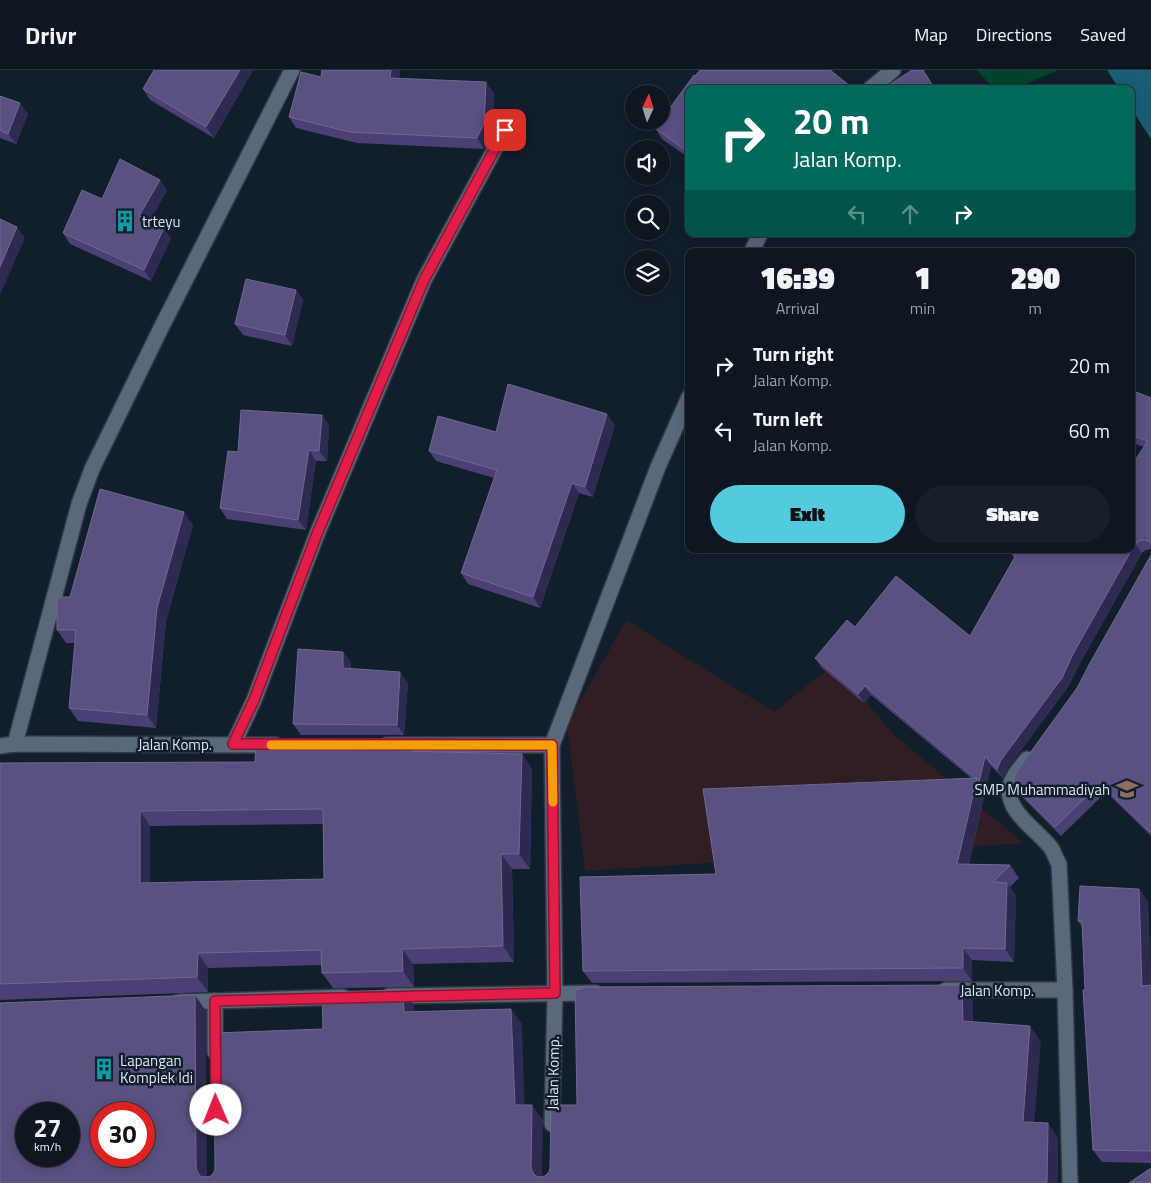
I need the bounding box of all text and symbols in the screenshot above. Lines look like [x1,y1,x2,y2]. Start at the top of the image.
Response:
text: Drivr [25,17,76,53]
text: Map [914,21,948,48]
text: Directions [976,21,1052,48]
text: Saved [1080,21,1126,48]
north arrow [625,85,670,130]
map controls [625,85,670,295]
text: 20 m [793,94,869,148]
icon: right [710,105,775,170]
pin [484,109,526,151]
icon: arrive [491,116,519,144]
button: sound [625,140,670,185]
text: Jalan Komp. [793,142,902,176]
button: search [625,195,670,240]
icon: left [843,200,871,228]
icon: ahead [896,200,924,228]
icon: right [949,200,977,228]
building icon: trteyu [112,208,138,234]
place label: trteyu [142,210,180,233]
button: layers [625,250,670,295]
text: 16:39 [760,255,835,301]
text: 1 [914,255,931,301]
text: 290 [1010,255,1060,301]
text: Arrival [776,296,819,320]
text: min [910,296,935,320]
text: m [1028,296,1042,320]
text: Turn right [753,339,834,368]
text: 20 m [1069,351,1110,380]
icon: right [710,352,738,380]
text: Jalan Komp. [753,368,832,392]
text: Turn left [753,404,823,433]
text: 60 m [1069,416,1110,445]
icon: left [710,417,738,445]
text: Jalan Komp. [753,433,832,457]
button: Exit [710,485,905,543]
button: Share [915,485,1110,543]
street label: Jalan Komp. [138,733,212,756]
school or university icon: SMP Muhammadiyah [1114,776,1140,802]
place label: SMP Muhammadiyah [974,778,1110,801]
street label: Jalan Komp. [960,979,1034,1002]
street label: Jalan Komp. [541,1036,565,1110]
place label: Lapangan Komplek Idi [120,1049,193,1089]
building icon: Lapangan Komplek Idi [91,1056,117,1082]
position arrow [189,1083,241,1135]
speed limit sign: 30 [90,1102,155,1167]
text: 27 [33,1109,62,1147]
text: km/h [34,1137,61,1156]

